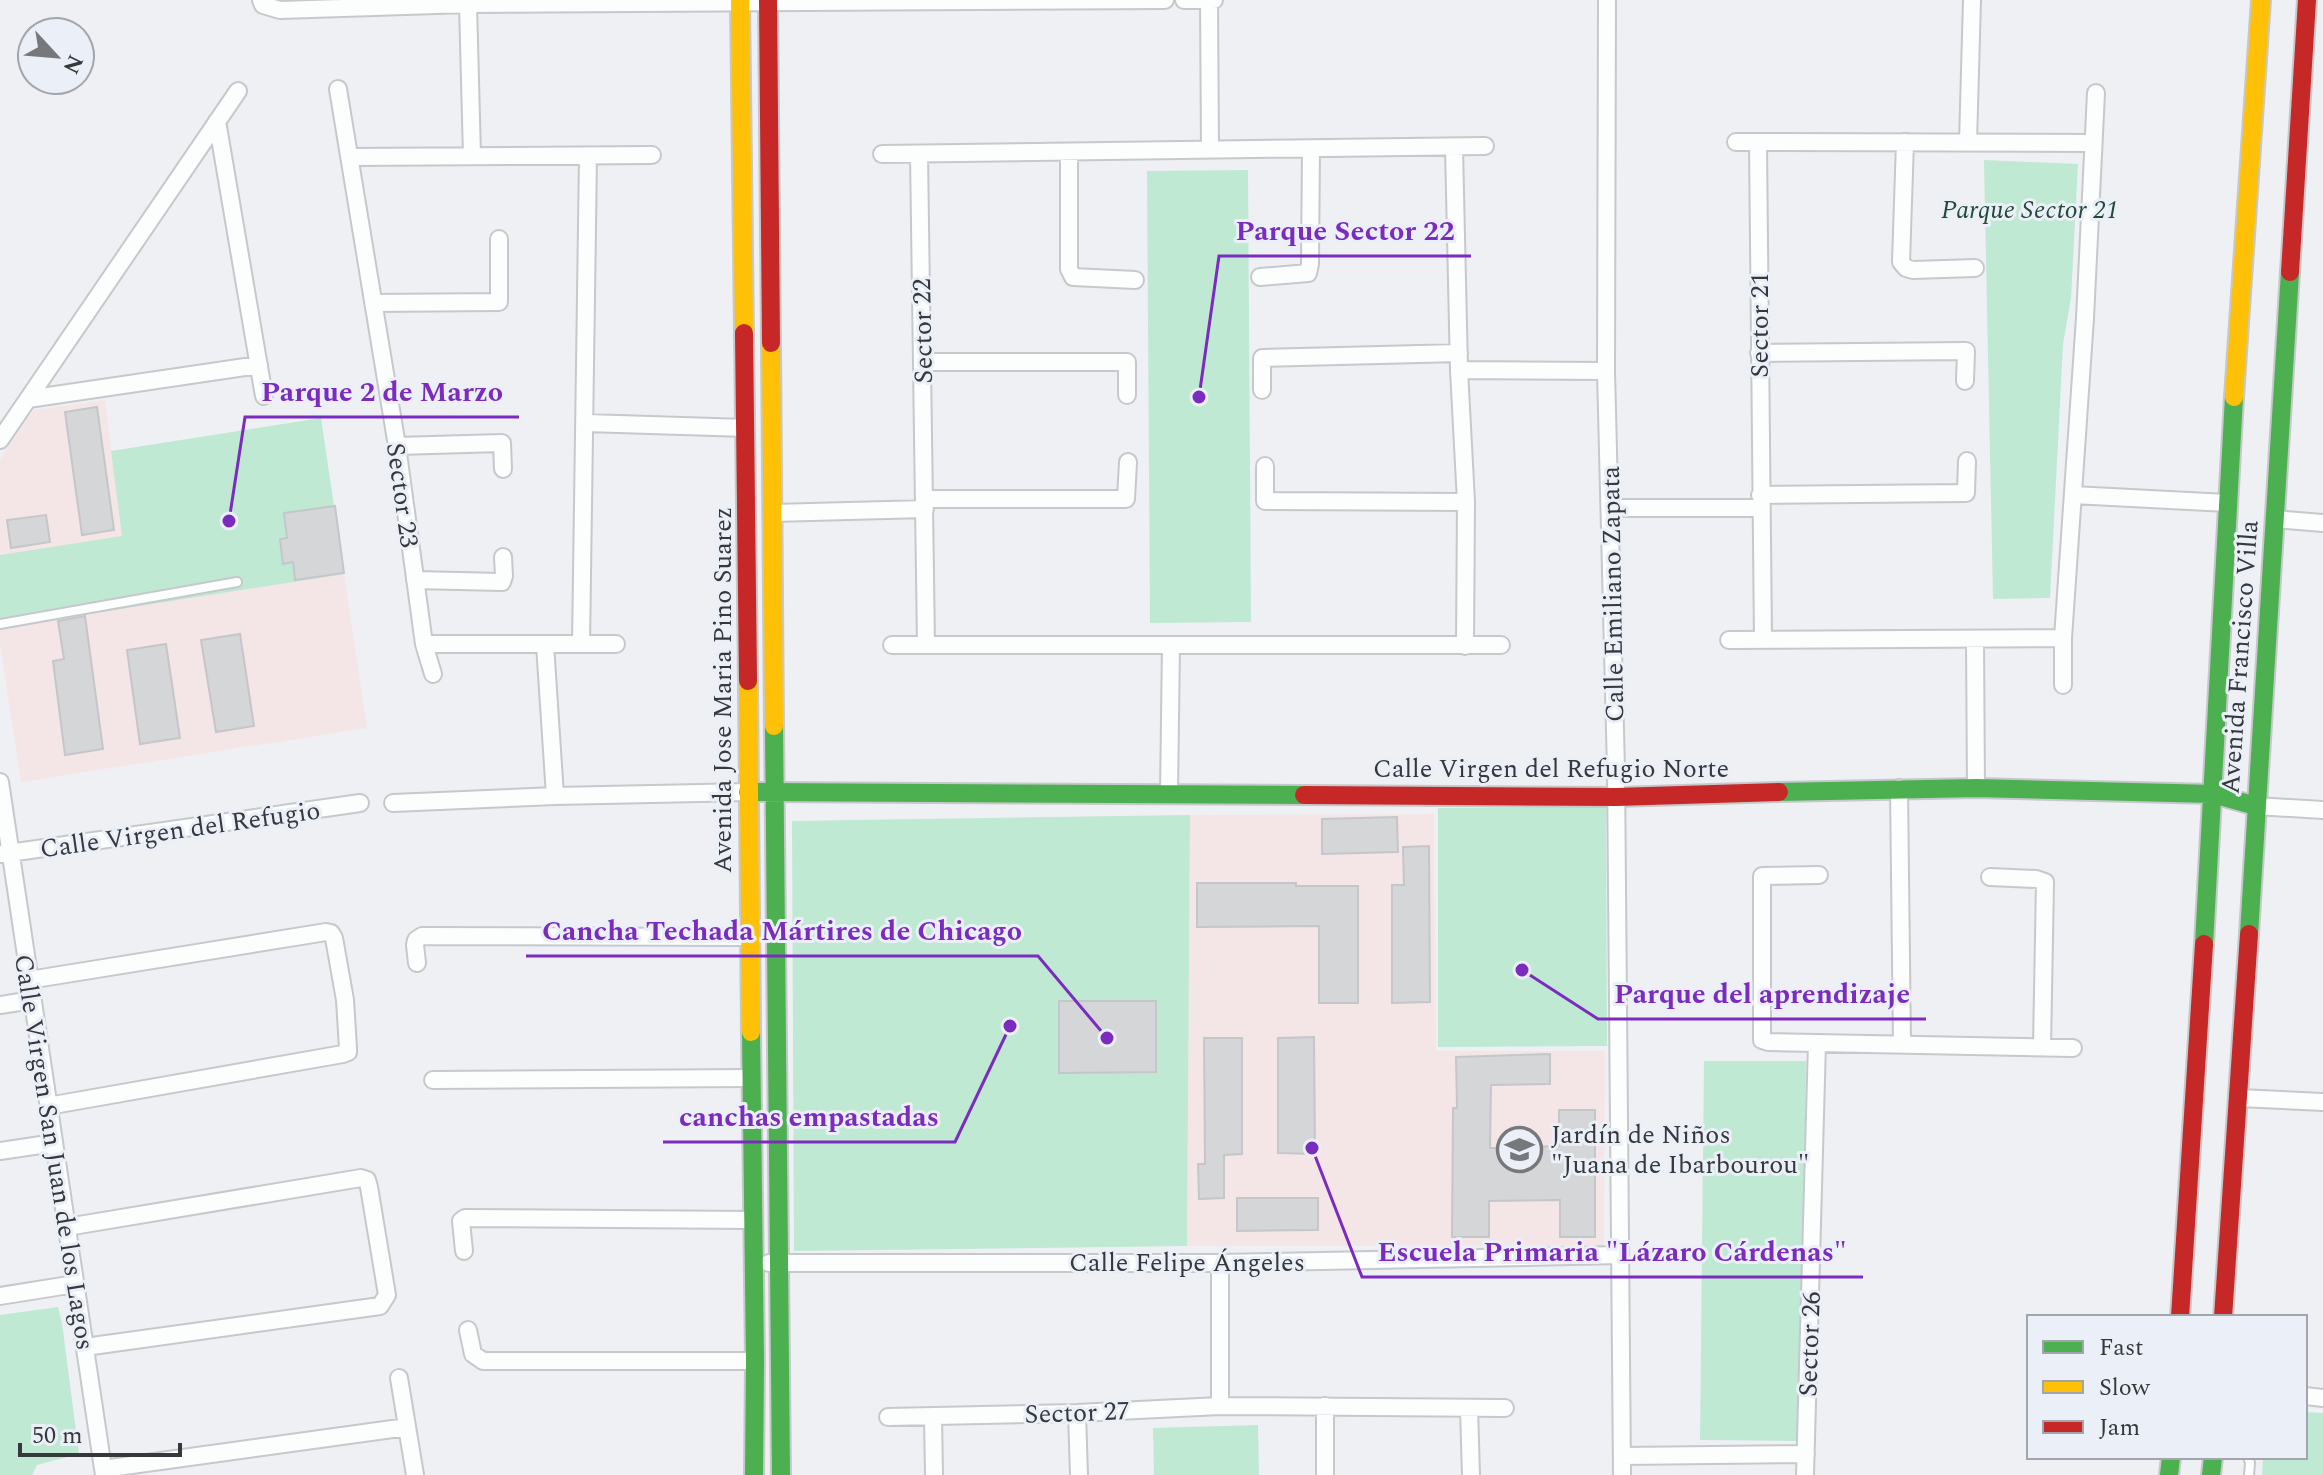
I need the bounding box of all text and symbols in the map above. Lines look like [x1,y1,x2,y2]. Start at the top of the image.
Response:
north arrow [16,16,96,96]
text: N [54,49,91,79]
park label: Parque Sector 21 [1941,190,2119,230]
callout: Parque Sector 22 [1219,204,1471,256]
text: Parque Sector 22 [1235,210,1455,253]
street label: Sector 21 [1740,272,1780,378]
street label: Sector 22 [902,278,944,384]
callout: Parque 2 de Marzo [245,365,519,417]
text: Parque 2 de Marzo [261,371,503,414]
street label: Sector 23 [375,440,429,550]
street label: Calle Emiliano Zapata [1591,465,1635,722]
street label: Avenida Jose Maria Pino Suarez [703,507,743,873]
street label: Avenida Francisco Villa [2210,519,2270,795]
street label: Calle Virgen del Refugio Norte [1373,749,1729,789]
street label: Calle Virgen del Refugio [37,791,323,869]
callout: Cancha Techada Mártires de Chicago [526,904,1038,956]
text: Cancha Techada Mártires de Chicago [542,910,1022,953]
street label: Calle Virgen San Juan de los Lagos [3,951,105,1353]
callout: Parque del aprendizaje [1598,967,1926,1019]
text: Parque del aprendizaje [1614,973,1910,1016]
callout: canchas empastadas [663,1090,955,1142]
text: canchas empastadas [679,1096,939,1139]
place label: Jardín de Niños "Juana de Ibarbourou" [1551,1115,1810,1185]
school or university icon: Jardín de Niños "Juana de Ibarbourou" [1496,1125,1544,1173]
callout: Escuela Primaria "Lázaro Cárdenas" [1362,1225,1863,1277]
text: Escuela Primaria "Lázaro Cárdenas" [1377,1231,1847,1274]
street label: Calle Felipe Ángeles [1069,1243,1305,1283]
street label: Sector 26 [1788,1291,1832,1397]
legend [2027,1315,2307,1459]
text: Fast [2099,1330,2144,1366]
text: Slow [2099,1370,2151,1406]
street label: Sector 27 [1024,1391,1130,1435]
scale bar [20,1407,180,1457]
text: Jam [2099,1410,2140,1446]
text: 50 m [32,1418,83,1454]

